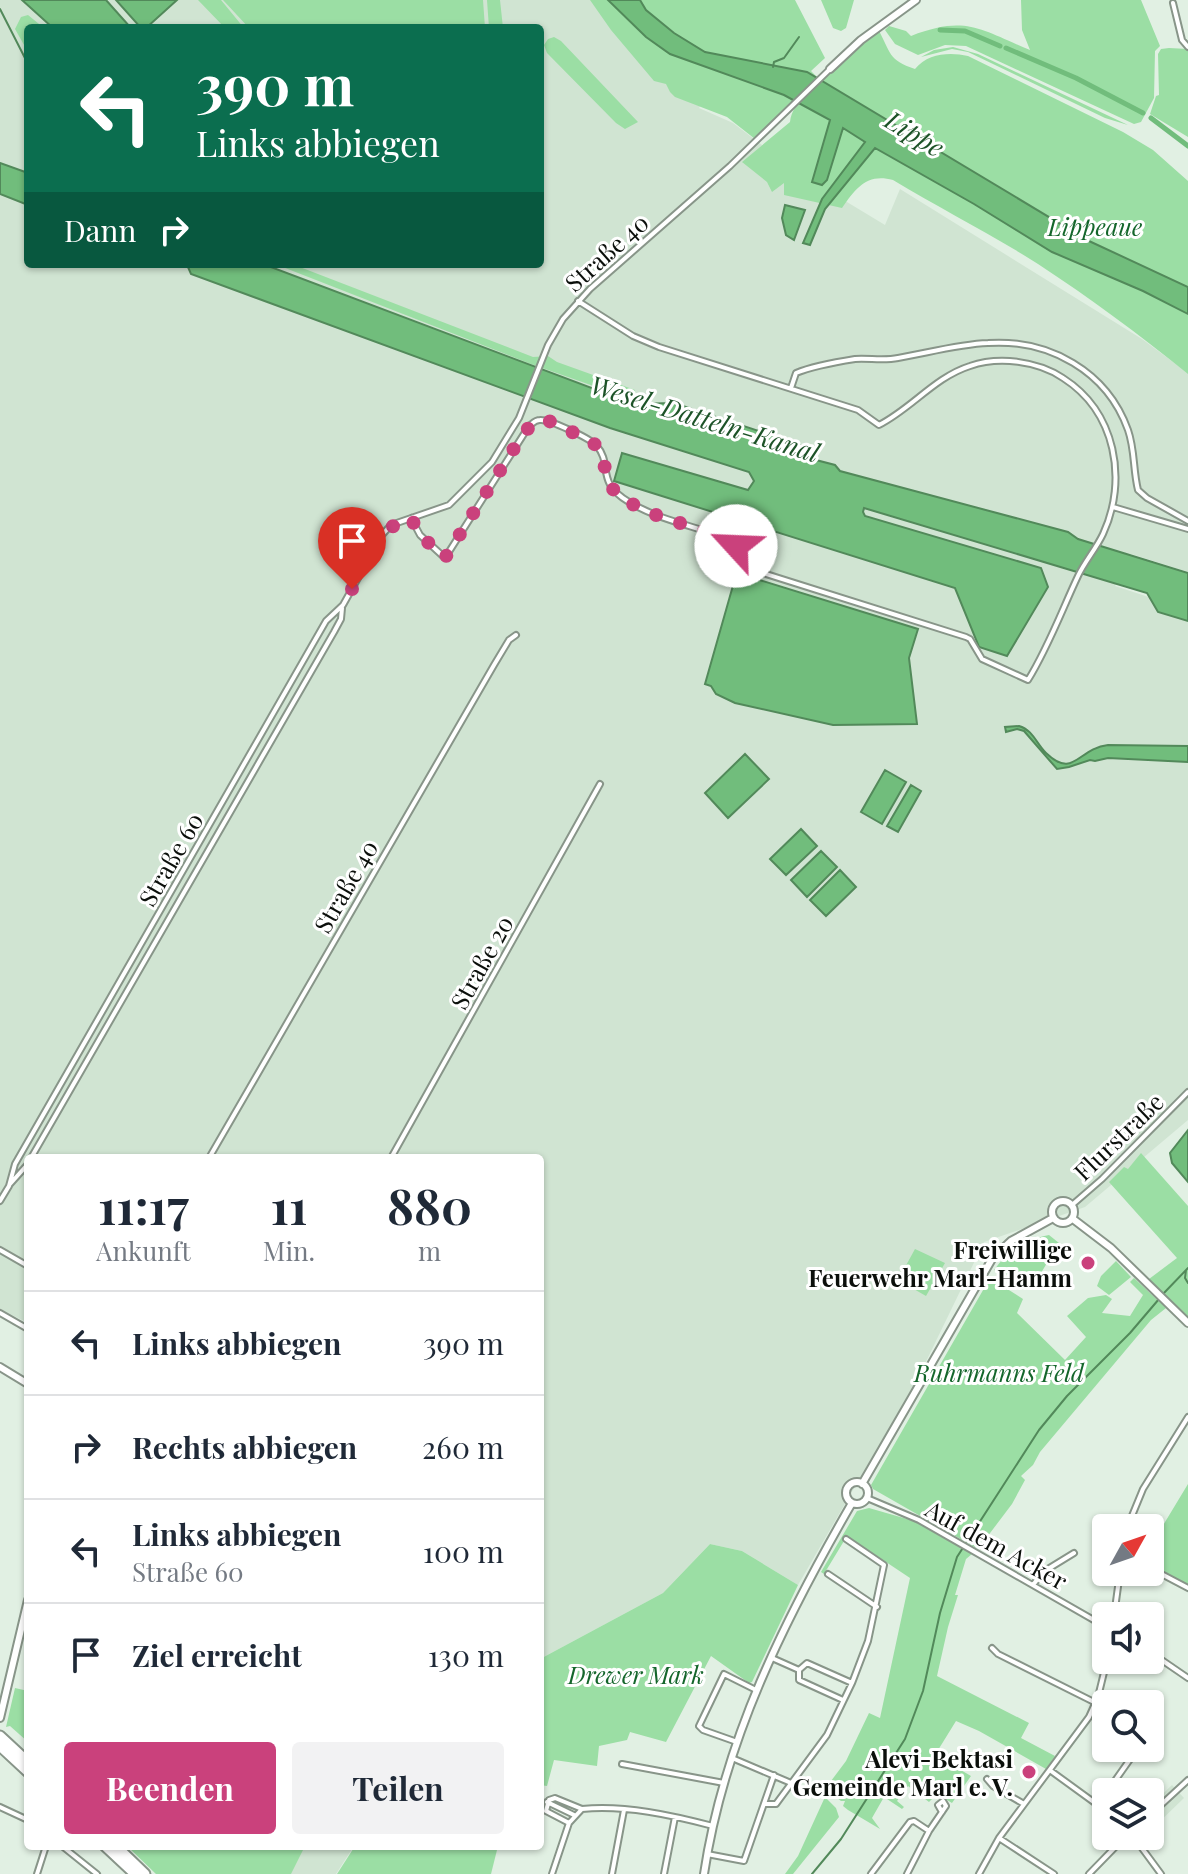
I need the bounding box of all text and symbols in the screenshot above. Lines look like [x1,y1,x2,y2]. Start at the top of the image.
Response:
text: 390 m [196,46,354,121]
icon: left [64,56,168,160]
water label: Lippe [878,101,951,164]
text: Links abbiegen [196,118,440,166]
street label: Straße 40 [557,206,655,298]
icon: right [152,208,196,252]
text: Dann [64,210,136,250]
park label: Lippeaue [1047,210,1142,242]
water label: Wesel-Datteln-Kanal [586,367,825,470]
position arrow [694,504,778,588]
pin [318,507,386,589]
icon: arrive [330,519,374,563]
street label: Straße 60 [130,806,210,912]
street label: Straße 40 [306,834,384,938]
street label: Straße 20 [442,910,520,1014]
street label: Flurstraße [1066,1085,1170,1187]
text: 11:17 [98,1173,189,1237]
text: 11 [271,1173,307,1237]
text: 880 [387,1173,472,1237]
text: Ankunft [96,1233,191,1268]
text: Min. [263,1233,315,1268]
text: m [418,1233,441,1268]
place label: Freiwillige Feuerwehr Marl-Hamm [808,1233,1072,1293]
marker: Freiwillige Feuerwehr Marl-Hamm [1079,1254,1097,1272]
icon: left [64,1321,108,1365]
text: Links abbiegen [132,1323,341,1363]
text: 390 m [423,1323,504,1363]
park label: Ruhrmanns Feld [913,1356,1085,1388]
icon: right [64,1425,108,1469]
text: Rechts abbiegen [132,1427,357,1467]
text: 260 m [422,1427,504,1467]
street label: Auf dem Acker [920,1491,1074,1596]
text: Links abbiegen [132,1514,341,1554]
north arrow [1092,1514,1164,1586]
map controls [1092,1514,1164,1850]
icon: left [64,1529,108,1573]
text: 100 m [423,1531,504,1571]
text: Straße 60 [132,1554,244,1589]
button: sound [1092,1602,1164,1674]
icon: arrive [64,1633,108,1677]
text: Ziel erreicht [132,1635,302,1675]
text: 130 m [428,1635,504,1675]
park label: Drewer Mark [567,1658,704,1690]
button: search [1092,1690,1164,1762]
button: Beenden [64,1742,276,1834]
button: Teilen [292,1742,504,1834]
place label: Alevi-Bektasi Gemeinde Marl e. V. [793,1742,1013,1802]
marker: Alevi-Bektasi Gemeinde Marl e. V. [1020,1763,1038,1781]
button: layers [1092,1778,1164,1850]

